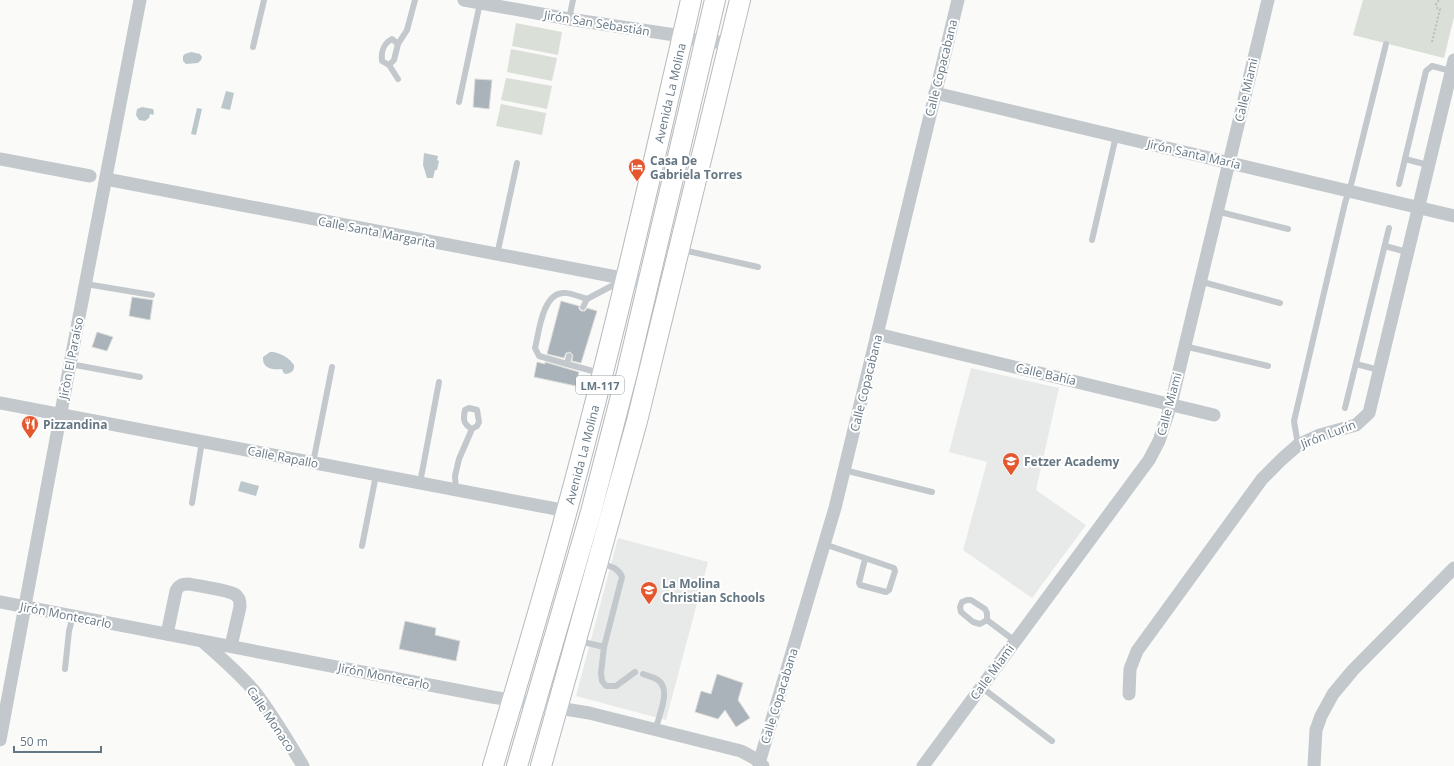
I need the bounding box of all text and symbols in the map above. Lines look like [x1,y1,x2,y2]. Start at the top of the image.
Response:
street label: Jirón San Sebastián [542,6,651,40]
street label: Calle Copacabana [921,18,961,118]
street label: Avenida La Molina [650,41,689,145]
street label: Calle Miami [1230,57,1262,123]
street label: Jirón Santa María [1145,135,1242,173]
place label: Casa De Gabriela Torres [650,152,742,183]
hotel icon: Casa De Gabriela Torres [627,157,647,182]
street label: Calle Santa Margarita [317,212,437,252]
street label: Jiròn El Paraíso [55,316,87,401]
street label: Calle Copacabana [846,333,886,433]
street label: Calle Bahía [1014,359,1078,389]
street label: Calle Miami [1152,371,1186,437]
road number: LM-117 [576,376,624,394]
street label: Avenida La Molina [560,403,603,506]
restaurant icon: Pizzandina [20,414,40,439]
place label: Pizzandina [43,416,107,433]
street label: Jirón Lurín [1297,416,1358,453]
street label: Calle Rapallo [246,442,320,472]
school or university icon: Fetzer Academy [1001,451,1021,476]
place label: Fetzer Academy [1024,453,1120,470]
place label: La Molina Christian Schools [662,575,765,606]
school or university icon: La Molina Christian Schools [639,580,659,605]
street label: Jirón Montecarlo [18,598,113,632]
street label: Calle Miami [966,641,1018,703]
street label: Calle Copacabana [756,646,802,746]
street label: Jirón Montecarlo [336,659,431,693]
street label: Calle Monaco [243,683,299,755]
scale bar [14,728,101,754]
text: 50 m [20,733,48,750]

